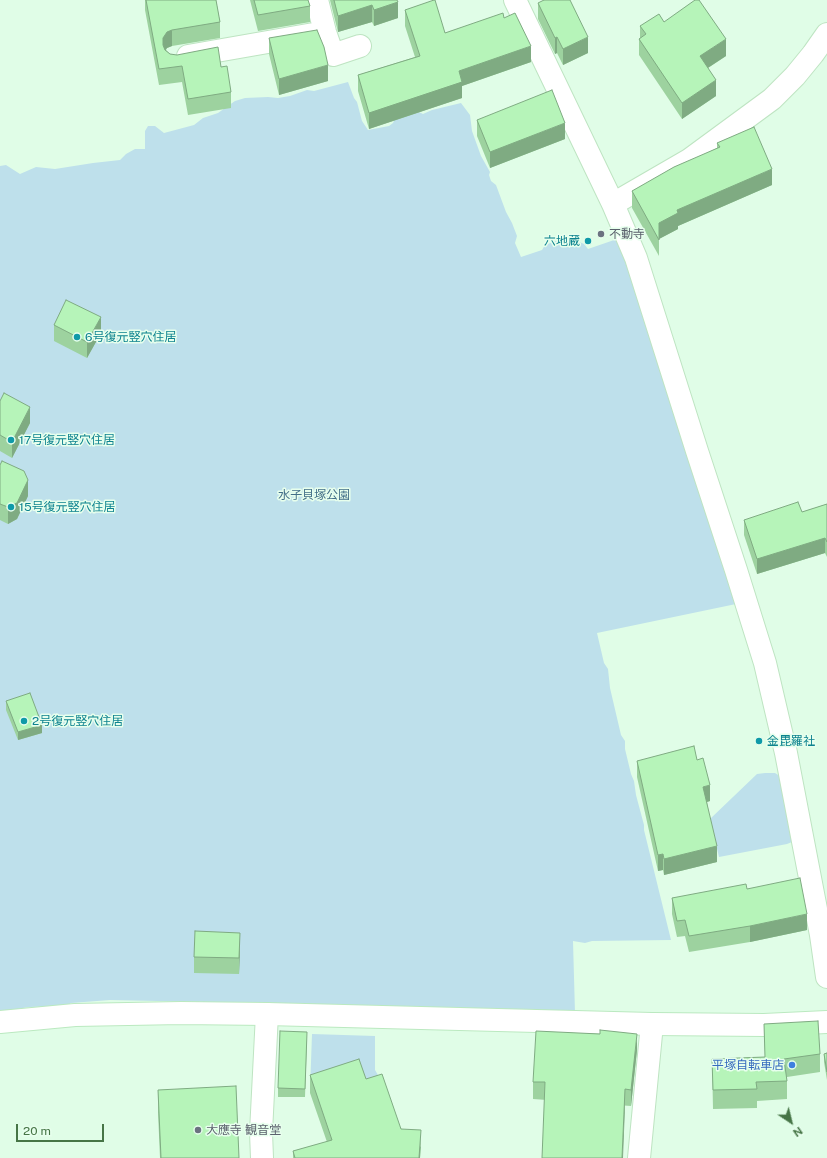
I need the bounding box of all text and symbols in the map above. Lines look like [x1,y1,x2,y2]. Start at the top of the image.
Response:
place label: 不動寺 [609,227,645,241]
marker: 不動寺 [596,229,606,239]
place label: 六地蔵 [544,234,580,248]
marker: 六地蔵 [583,236,593,246]
place label: 6号復元竪穴住居 [85,330,176,344]
marker: 6号復元竪穴住居 [72,332,82,342]
place label: 17号復元竪穴住居 [19,433,115,447]
marker: 17号復元竪穴住居 [6,435,16,445]
park label: 水子貝塚公園 [278,488,350,502]
place label: 15号復元竪穴住居 [19,500,116,514]
marker: 15号復元竪穴住居 [6,502,16,512]
place label: 2号復元竪穴住居 [32,714,123,728]
marker: 2号復元竪穴住居 [19,716,29,726]
place label: 金毘羅社 [767,734,815,748]
marker: 金毘羅社 [754,736,764,746]
place label: 平塚自転車店 [712,1058,784,1072]
marker: 平塚自転車店 [787,1060,797,1070]
north arrow [771,1102,811,1142]
scale bar [18,1116,106,1142]
place label: 大應寺 観音堂 [206,1123,281,1137]
text: 20 m [23,1124,51,1138]
text: N [791,1124,805,1139]
marker: 大應寺 観音堂 [193,1125,203,1135]

